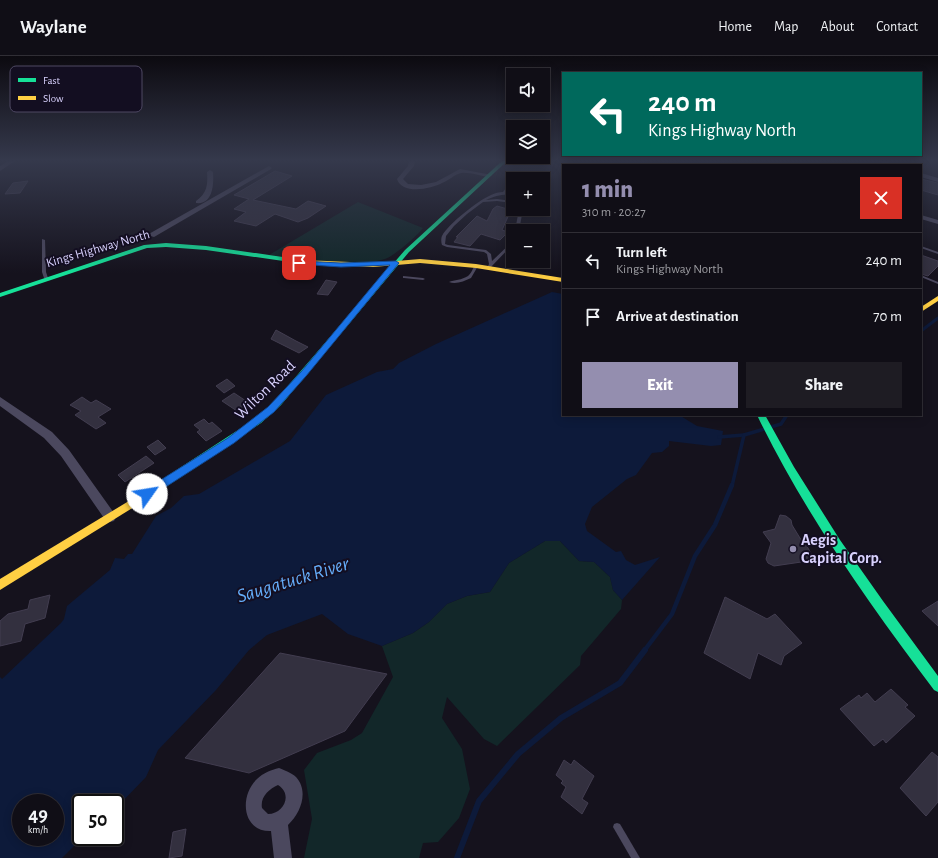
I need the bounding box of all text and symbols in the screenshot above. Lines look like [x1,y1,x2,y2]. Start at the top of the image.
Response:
text: Waylane [20,18,87,37]
text: Home [718,20,752,34]
text: Map [774,20,798,34]
text: About [820,20,854,34]
text: Contact [876,20,918,34]
legend [10,66,142,112]
map controls [506,68,550,268]
button: sound [506,68,550,112]
text: Fast [43,75,61,86]
icon: left [582,88,634,140]
text: 240 m [648,89,717,117]
text: Slow [43,93,64,104]
button: layers [506,120,550,164]
text: Kings Highway North [648,122,796,140]
button: + [506,172,550,216]
button: close [860,177,902,219]
text: 1 min [582,178,633,202]
text: 310 m · 20:27 [582,206,646,219]
button: − [506,224,550,268]
street label: Kings Highway North [45,228,151,270]
text: Turn left [616,245,667,260]
pin [282,246,316,280]
icon: left [582,250,604,272]
icon: arrive [288,252,310,274]
text: 240 m [866,253,902,268]
text: Kings Highway North [616,263,723,276]
icon: arrive [582,306,604,328]
text: Arrive at destination [616,309,739,324]
text: 70 m [873,309,902,324]
street label: Wilton Road [232,357,298,423]
button: Exit [582,362,738,408]
button: Share [746,362,902,408]
position arrow [126,473,168,515]
place label: Aegis Capital Corp. [801,532,882,566]
marker: Aegis Capital Corp. [788,544,798,554]
water label: Saugatuck River [235,553,352,607]
speed limit sign: 50 [72,794,124,846]
text: 49 [28,805,48,825]
text: km/h [28,825,48,835]

